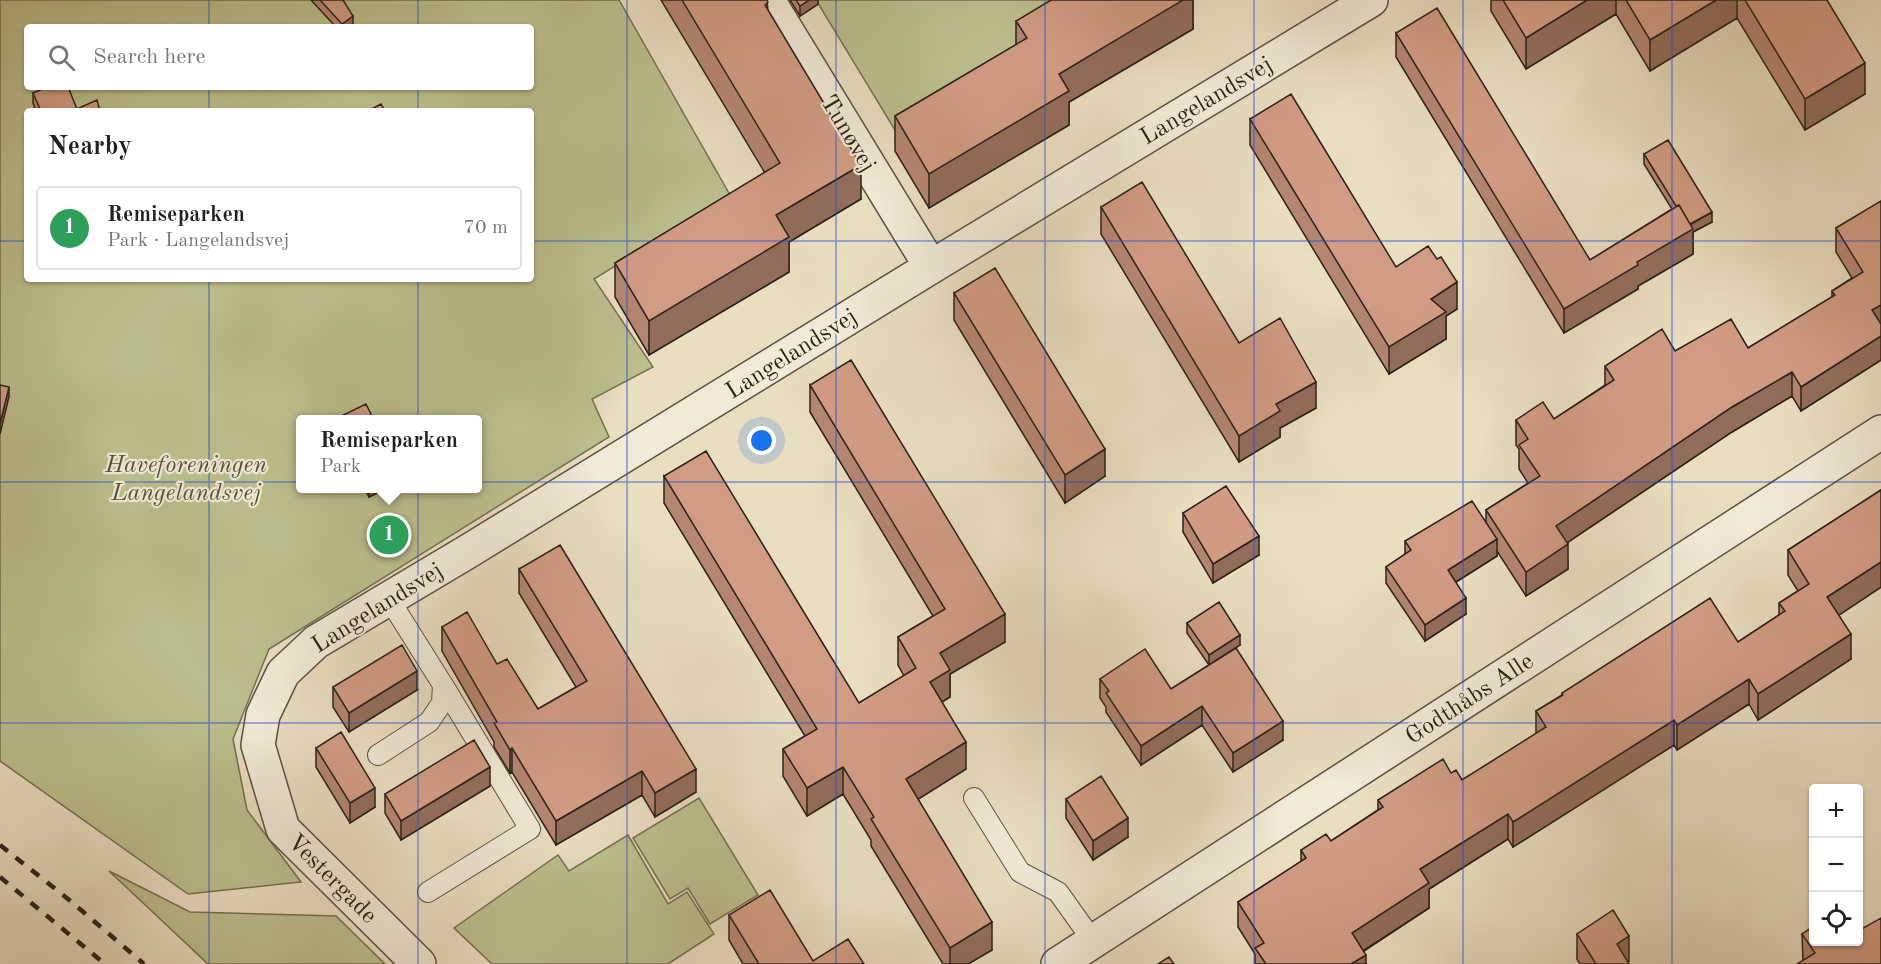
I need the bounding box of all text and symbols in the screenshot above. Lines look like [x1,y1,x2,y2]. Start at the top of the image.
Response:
search box [24,24,534,90]
icon: search [45,41,78,74]
text: Search here [93,46,206,68]
street label: Langelandsvej [1137,53,1277,150]
street label: Tunøvej [815,91,879,177]
text: Nearby [48,134,132,160]
text: Remiseparken [107,204,245,226]
text: 1 [64,218,75,238]
text: 70 m [463,218,508,238]
text: Park · Langelandsvej [107,231,290,251]
street label: Langelandsvej [722,305,862,404]
popup [296,415,482,493]
your location [747,426,776,455]
text: Remiseparken [320,430,458,452]
park label: Haveforeningen Langelandsvej [104,454,267,506]
text: Park [320,457,361,477]
pin: 1 [370,512,408,558]
street label: Langelandsvej [308,559,448,658]
street label: Godthåbs Alle [1402,650,1538,750]
map controls [1809,784,1863,946]
button: + [1809,784,1863,838]
street label: Vestergade [282,830,381,929]
button: − [1809,838,1863,892]
button: locate [1809,892,1863,946]

